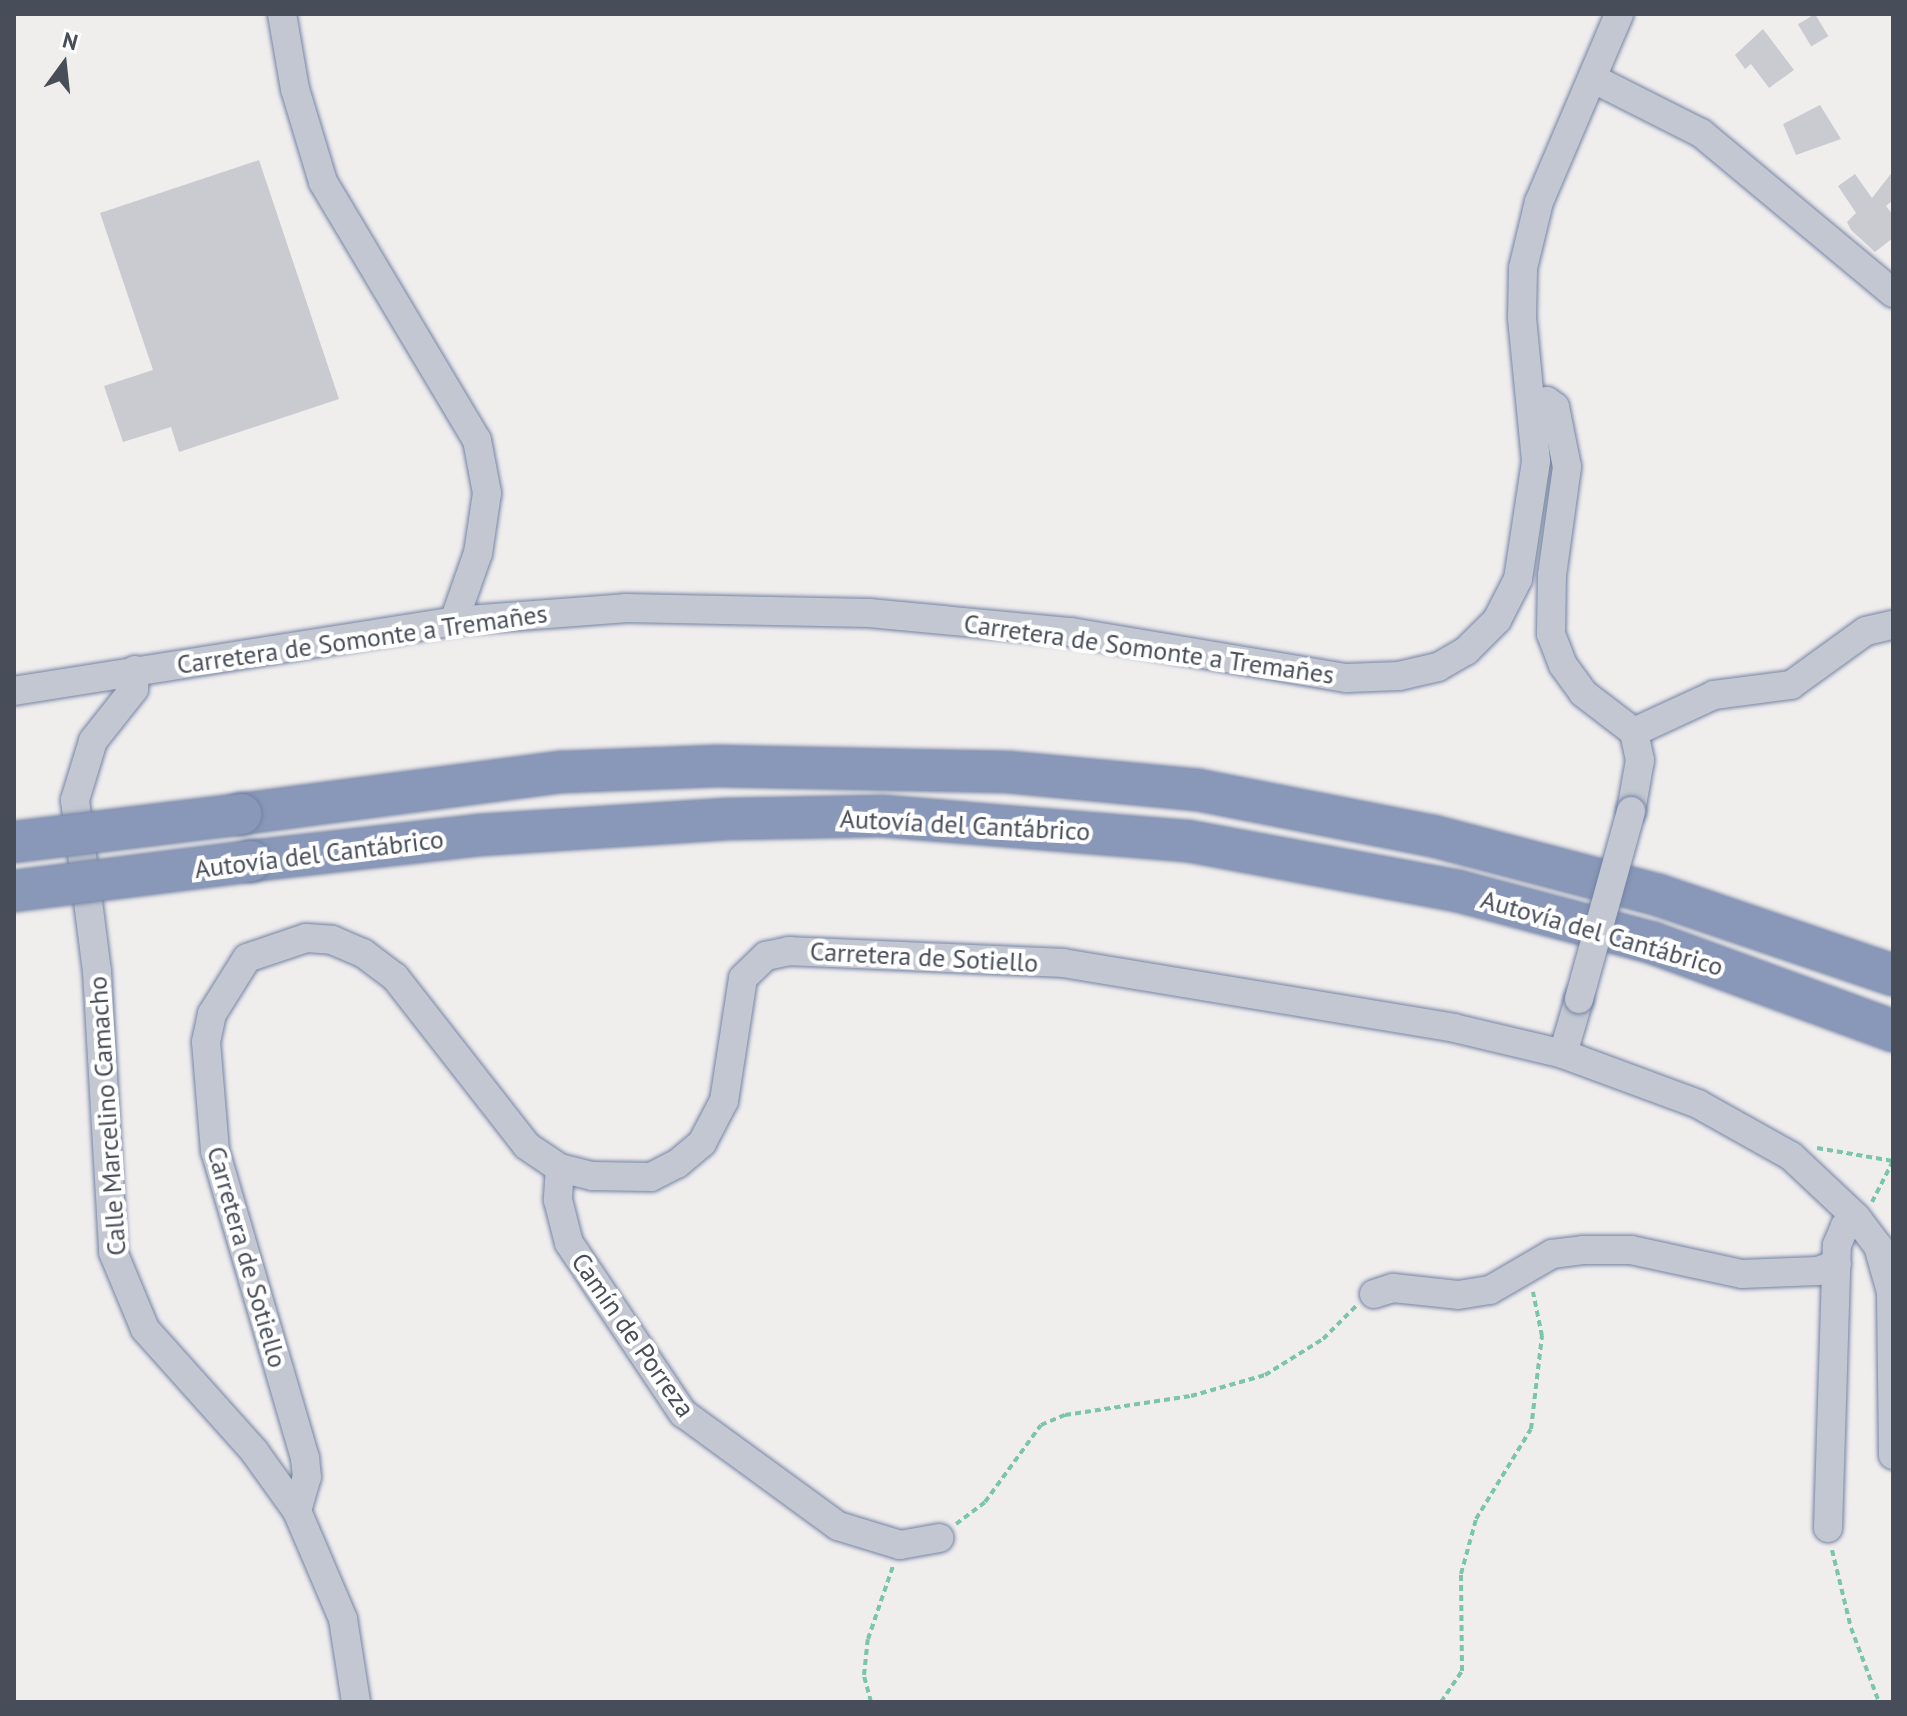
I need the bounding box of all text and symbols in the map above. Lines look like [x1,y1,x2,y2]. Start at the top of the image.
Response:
north arrow [24,24,104,104]
text: N [60,25,81,56]
street label: Carretera de Somonte a Tremañes [174,597,550,681]
street label: Carretera de Somonte a Tremañes [961,607,1337,691]
street label: Autovía del Cantábrico [839,803,1091,847]
street label: Autovía del Cantábrico [193,823,445,885]
street label: Autovía del Cantábrico [1477,883,1727,983]
street label: Carretera de Sotiello [809,935,1039,979]
street label: Calle Marcelino Camacho [82,975,132,1257]
street label: Carretera de Sotiello [201,1143,293,1371]
street label: Camín de Porreza [565,1247,701,1423]

